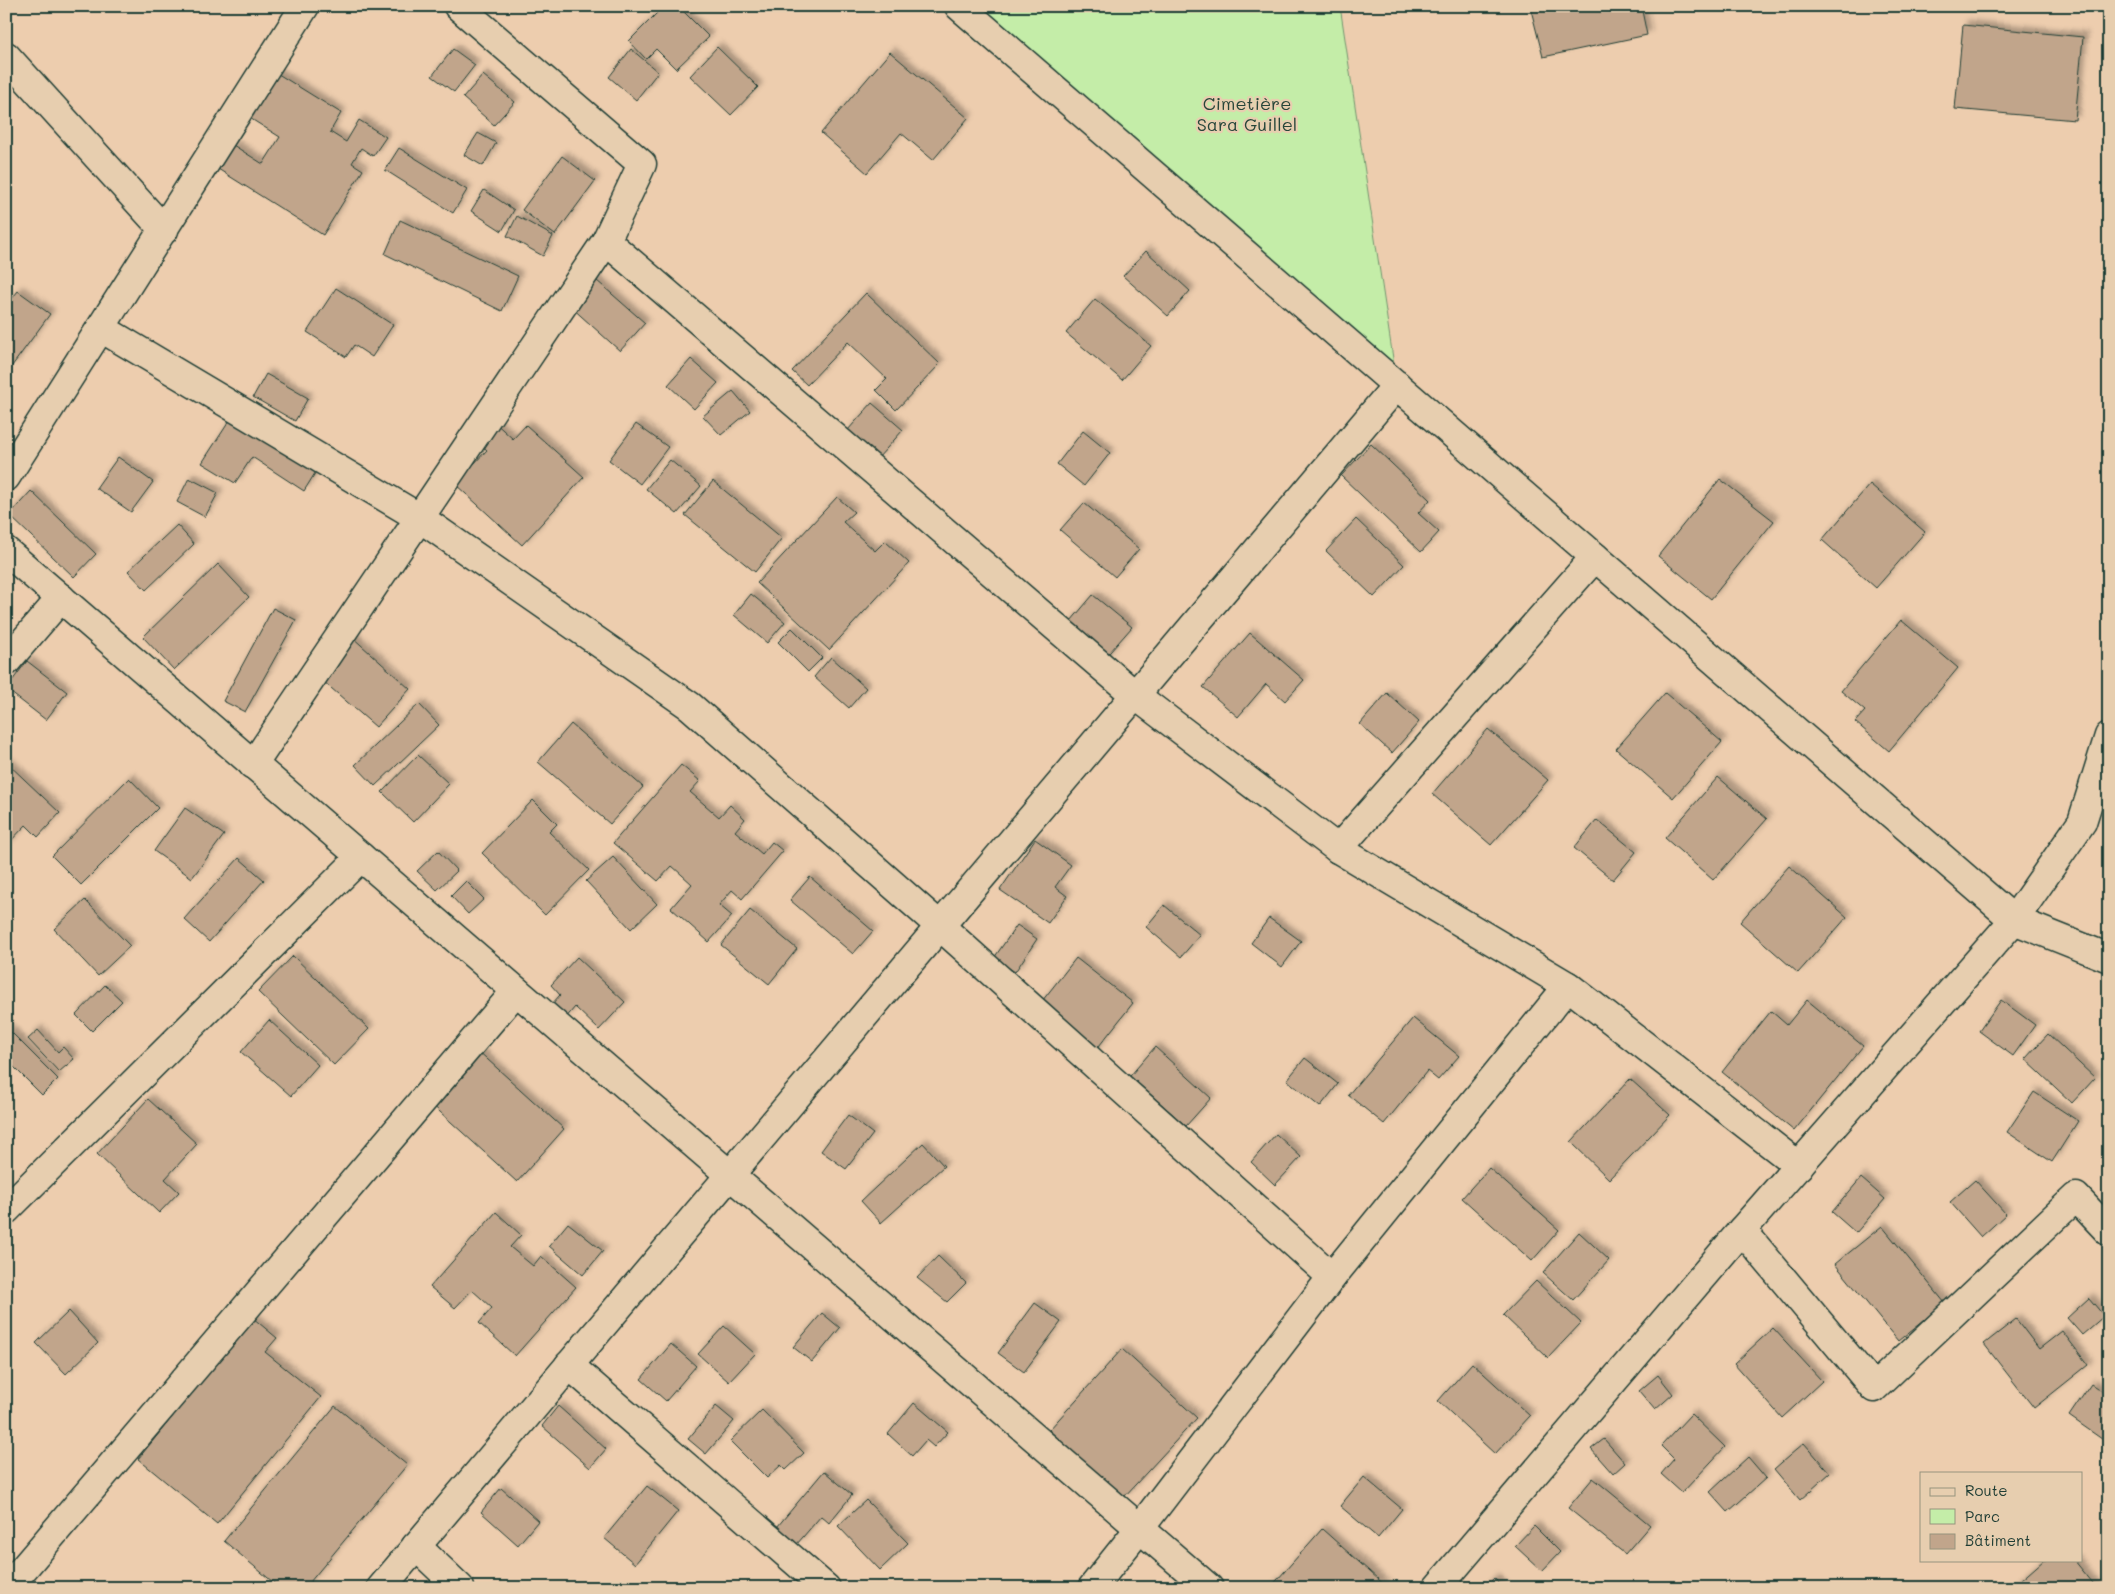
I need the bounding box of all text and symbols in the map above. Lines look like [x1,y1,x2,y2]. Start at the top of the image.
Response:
park label: Cimetière Sara Guillel [1197,91,1297,136]
legend [1920,1472,2082,1562]
text: Route [1965,1480,2008,1500]
text: Parc [1965,1506,2000,1526]
text: Bâtiment [1965,1530,2031,1550]

